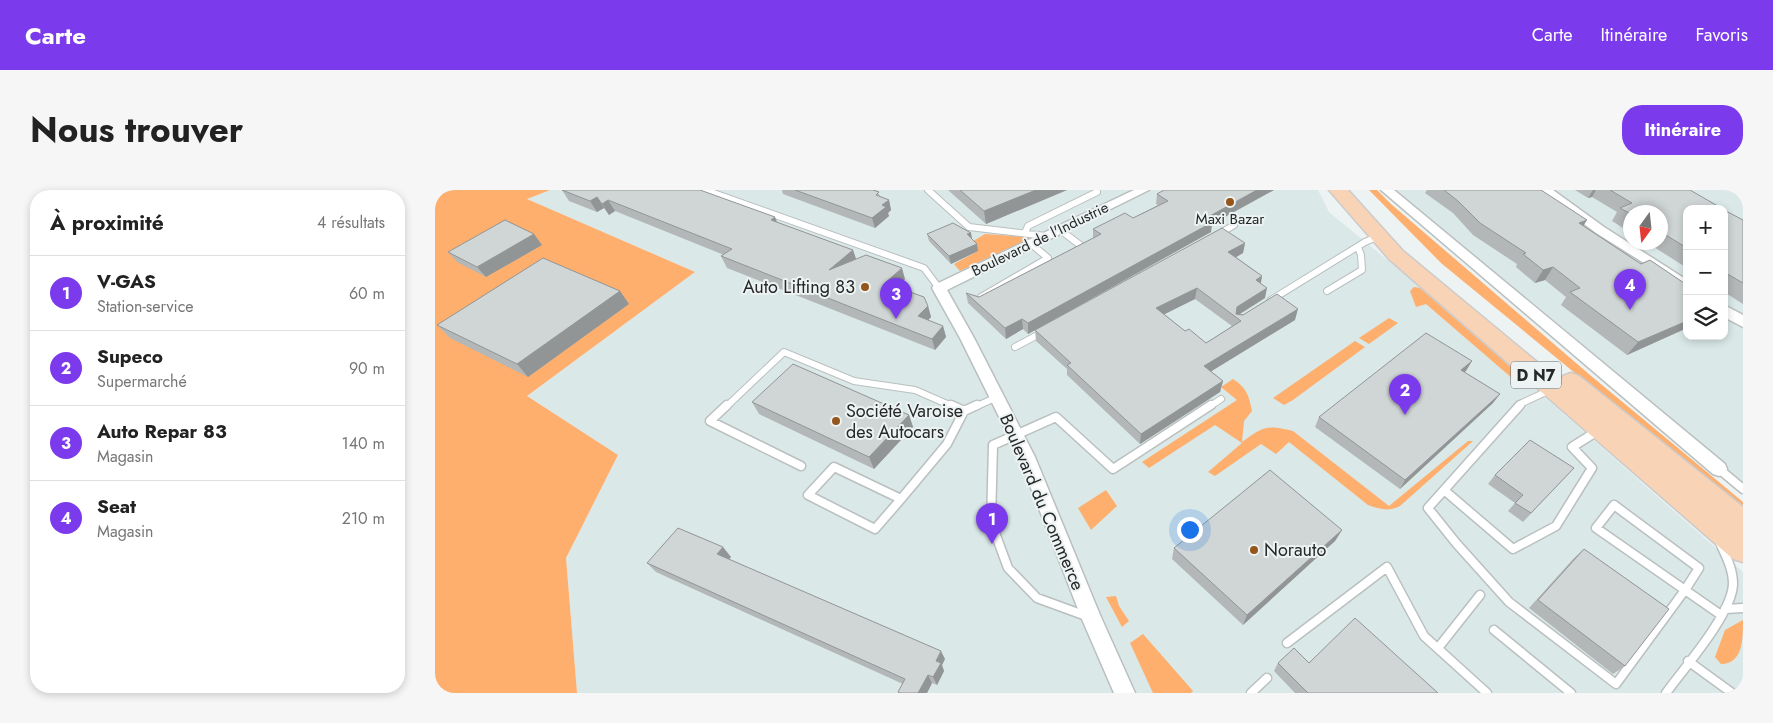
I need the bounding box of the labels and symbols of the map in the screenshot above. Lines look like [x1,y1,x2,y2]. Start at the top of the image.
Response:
street label: Boulevard de l'Industrie [968,196,1113,282]
marker: Maxi Bazar [1224,196,1236,208]
north arrow [1623,205,1668,250]
place label: Maxi Bazar [1196,208,1265,230]
pin: 4 [1614,269,1646,310]
place label: Auto Lifting 83 [743,274,855,300]
pin: 3 [880,278,912,319]
marker: Auto Lifting 83 [859,281,871,293]
road number: D N7 [1511,362,1561,388]
pin: 2 [1389,374,1421,415]
place label: Société Varoise des Autocars [846,398,963,445]
street label: Boulevard du Commerce [993,410,1091,594]
marker: Société Varoise des Autocars [830,415,842,427]
pin: 1 [976,503,1008,544]
your location [1177,517,1203,543]
place label: Norauto [1264,537,1326,563]
marker: Norauto [1248,544,1260,556]

